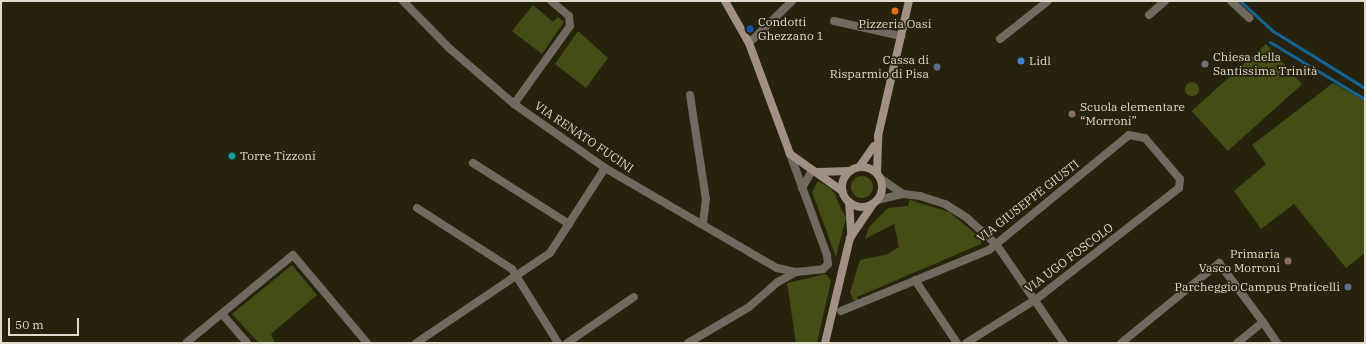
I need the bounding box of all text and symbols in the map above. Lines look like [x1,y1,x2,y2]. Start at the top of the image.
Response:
marker: Pizzeria Oasi [890,6,900,16]
place label: Condotti Ghezzano 1 [758,15,824,43]
place label: Pizzeria Oasi [859,17,931,31]
marker: Condotti Ghezzano 1 [745,24,755,34]
place label: Chiesa della Santissima Trinità [1213,50,1317,78]
place label: Cassa di Risparmio di Pisa [830,53,929,81]
place label: Lidl [1029,54,1051,68]
marker: Lidl [1016,56,1026,66]
marker: Chiesa della Santissima Trinità [1200,59,1210,69]
marker: Cassa di Risparmio di Pisa [932,62,942,72]
street label: VIA RENATO FUCINI [532,98,636,176]
place label: Scuola elementare “Morroni” [1080,100,1185,128]
marker: Scuola elementare “Morroni” [1067,109,1077,119]
place label: Torre Tizzoni [240,149,316,163]
marker: Torre Tizzoni [227,151,237,161]
street label: VIA GIUSEPPE GIUSTI [974,157,1082,245]
street label: VIA UGO FOSCOLO [1022,220,1116,296]
place label: Primaria Vasco Morroni [1199,247,1280,275]
marker: Primaria Vasco Morroni [1283,256,1293,266]
place label: Parcheggio Campus Praticelli [1175,280,1340,294]
marker: Parcheggio Campus Praticelli [1343,282,1353,292]
scale bar [10,310,81,336]
text: 50 m [15,317,44,332]

